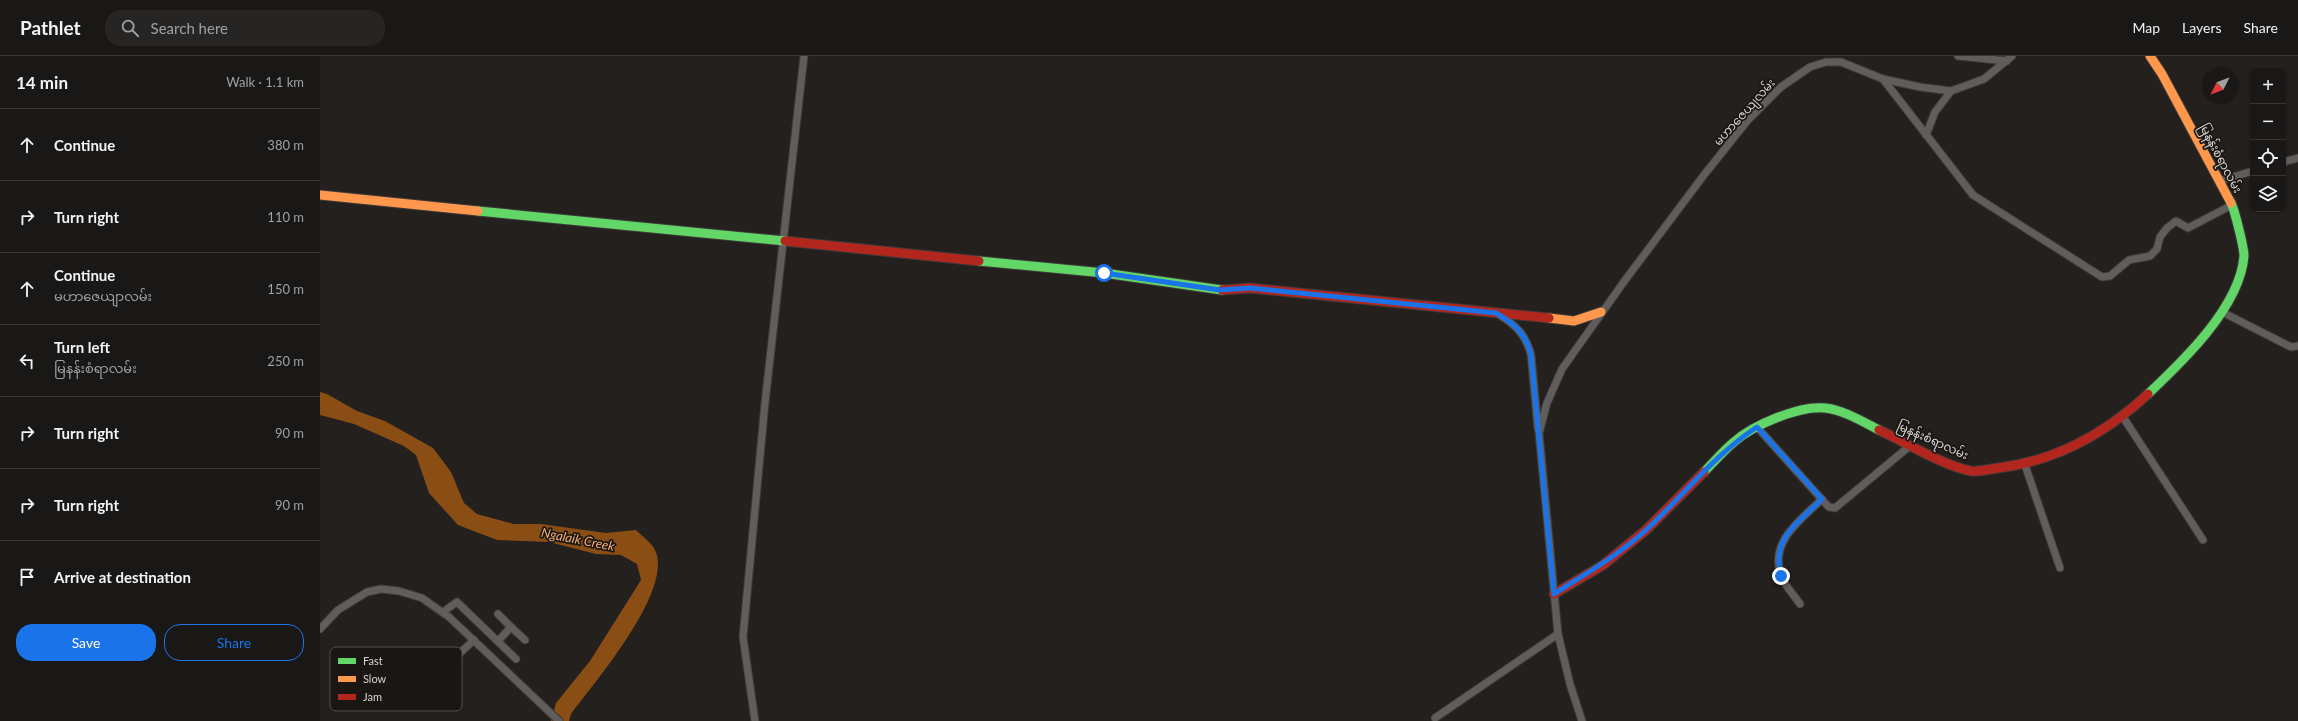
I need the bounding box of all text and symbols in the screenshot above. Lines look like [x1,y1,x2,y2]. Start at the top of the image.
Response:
search box [105,10,385,46]
text: Pathlet [20,16,81,39]
icon: search [119,17,141,39]
text: Search here [151,19,228,37]
text: Map [2132,19,2160,36]
text: Layers [2182,19,2222,36]
text: Share [2244,19,2278,36]
north arrow [2202,68,2238,104]
map controls [2250,68,2286,212]
button: + [2250,68,2286,104]
text: 14 min [16,72,68,93]
text: Walk · 1.1 km [226,74,304,90]
street label: မဟာဇေယျလမ်း [1709,75,1780,151]
button: − [2250,104,2286,140]
street label: မြနန်းစံရာလမ်း [2194,120,2246,197]
icon: ahead [16,134,38,156]
text: Continue [54,136,115,154]
text: 380 m [267,137,304,153]
button: locate [2250,140,2286,176]
button: layers [2250,176,2286,212]
icon: right [16,206,38,228]
text: Turn right [54,208,119,226]
text: 110 m [267,209,304,225]
route start [1095,264,1113,282]
text: Continue [54,266,115,284]
icon: ahead [16,278,38,300]
text: 150 m [267,281,304,297]
text: မဟာဇေယျာလမ်း [54,288,152,304]
text: Turn left [54,338,110,356]
icon: left [16,350,38,372]
text: 250 m [267,353,304,369]
text: မြနန်းစံရာလမ်း [54,360,137,376]
street label: မြနန်းစံရာလမ်း [1894,417,1971,465]
icon: right [16,422,38,444]
text: Turn right [54,424,119,442]
text: 90 m [275,425,304,441]
icon: right [16,494,38,516]
text: Turn right [54,496,119,514]
text: 90 m [275,497,304,513]
water label: Ngalaik Creek [540,524,617,554]
icon: arrive [16,566,38,588]
route end [1772,567,1790,585]
text: Arrive at destination [54,568,191,586]
button: Save [16,624,156,661]
button: Share [164,624,304,661]
legend [330,647,462,711]
text: Fast [363,654,383,667]
text: Slow [363,672,387,685]
text: Jam [363,690,382,703]

